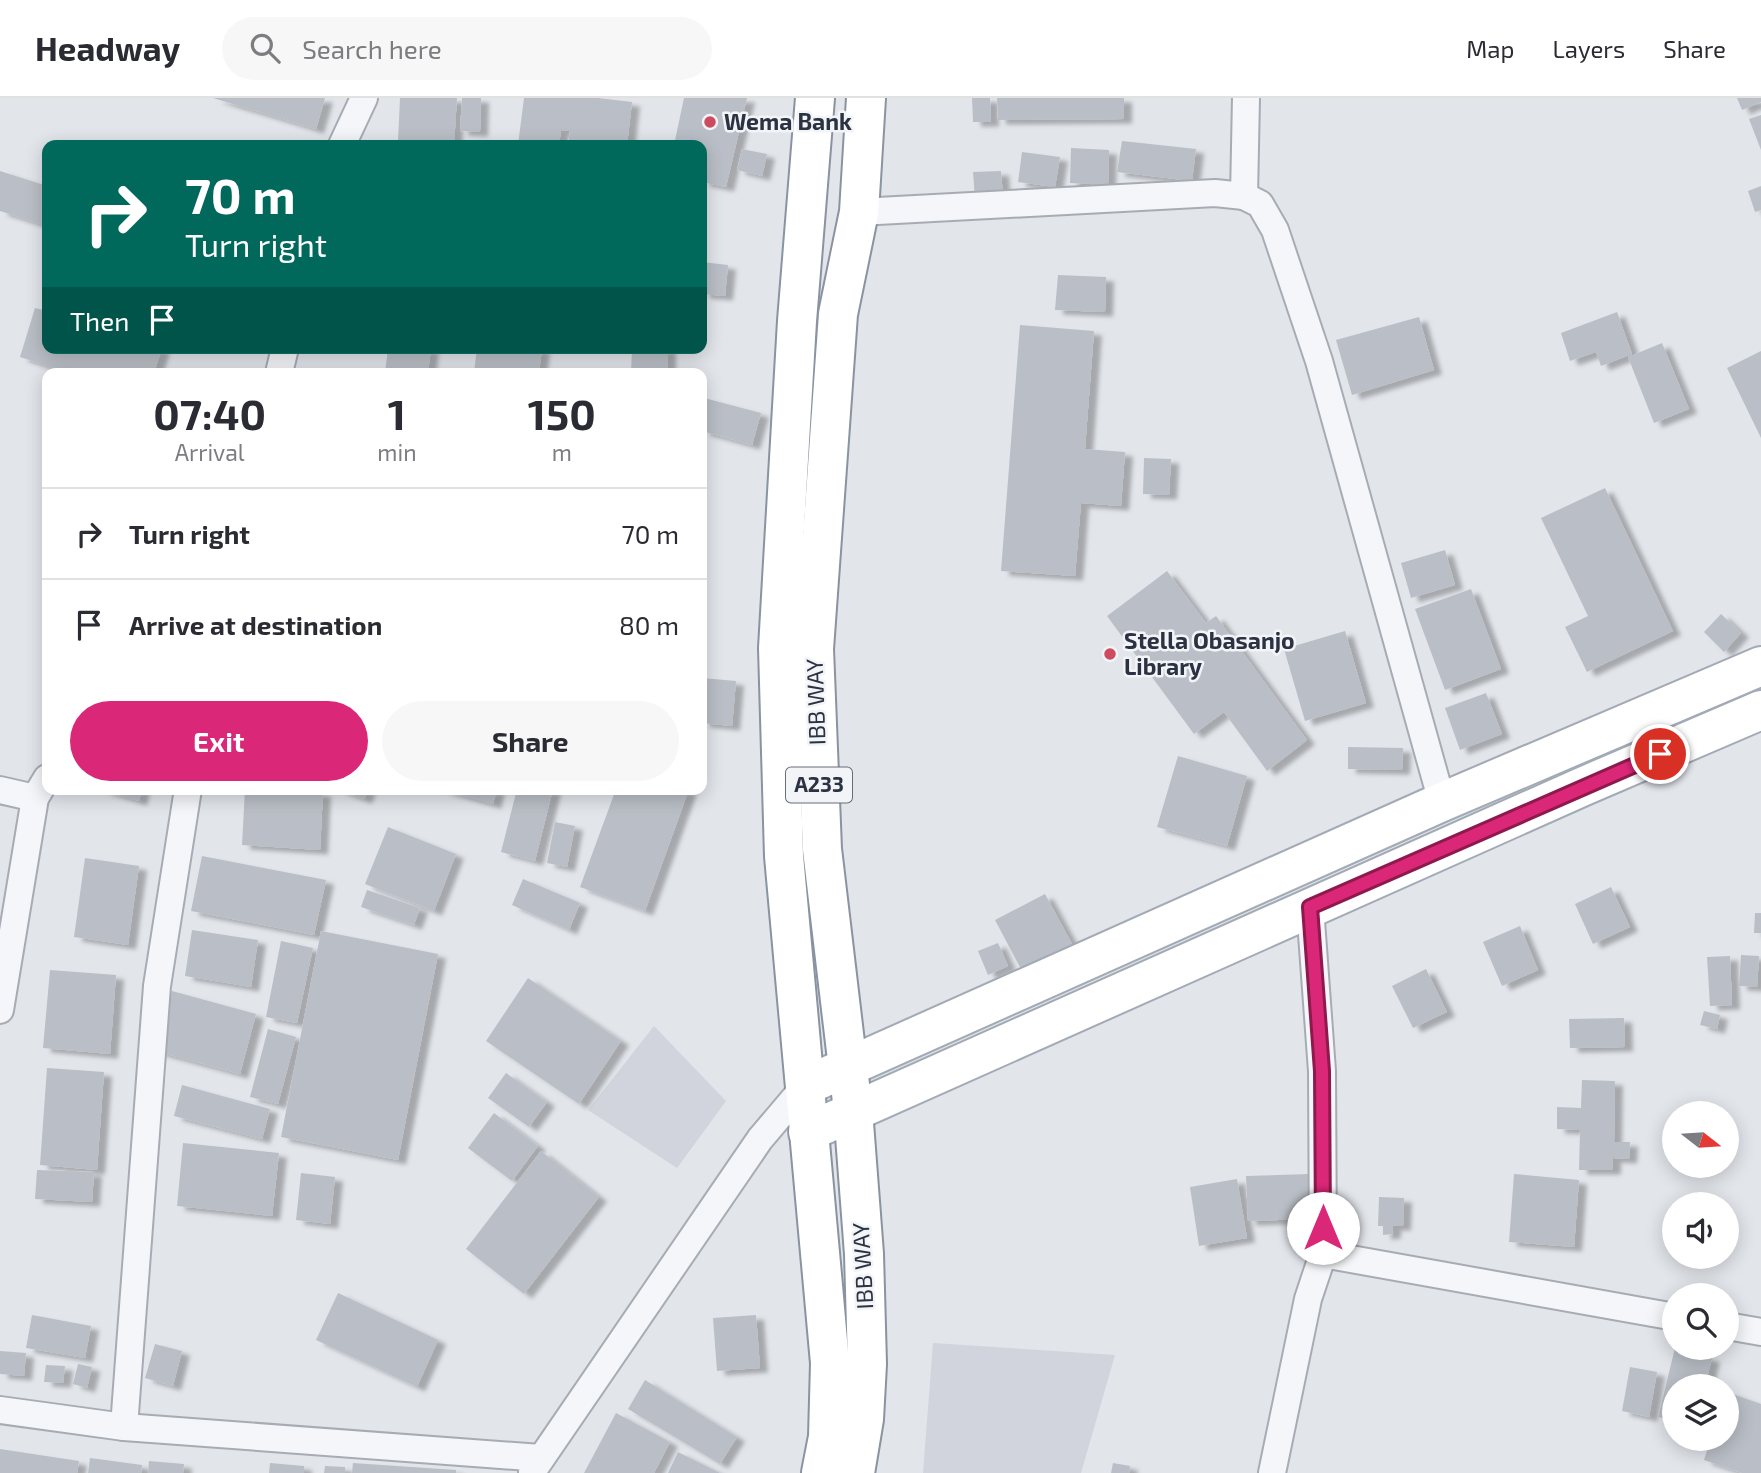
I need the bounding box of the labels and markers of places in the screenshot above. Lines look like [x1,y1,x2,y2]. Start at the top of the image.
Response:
place label: Wema Bank [724,107,852,135]
marker: Wema Bank [702,114,718,130]
place label: Stella Obasanjo Library [1124,626,1295,680]
marker: Stella Obasanjo Library [1102,646,1118,662]
pin [1630,724,1690,784]

